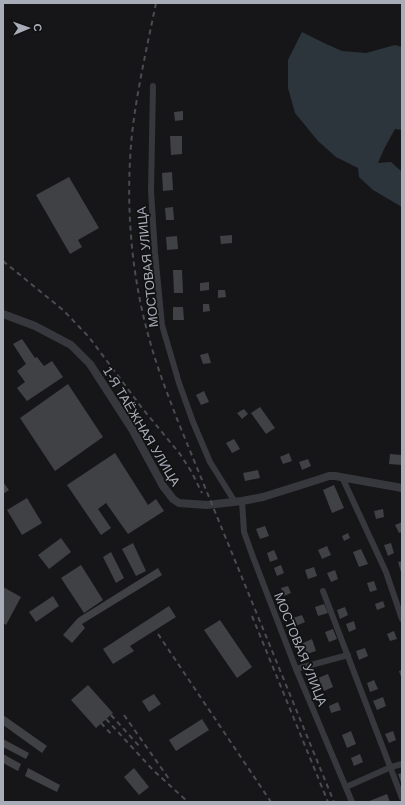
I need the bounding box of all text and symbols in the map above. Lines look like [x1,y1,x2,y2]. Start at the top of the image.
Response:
north arrow [8,8,48,48]
text: С [32,23,44,32]
street label: МОСТОВАЯ УЛИЦА [134,206,161,328]
street label: 1-Я ТАЁЖНАЯ УЛИЦА [100,364,183,489]
street label: МОСТОВАЯ УЛИЦА [271,590,330,709]

